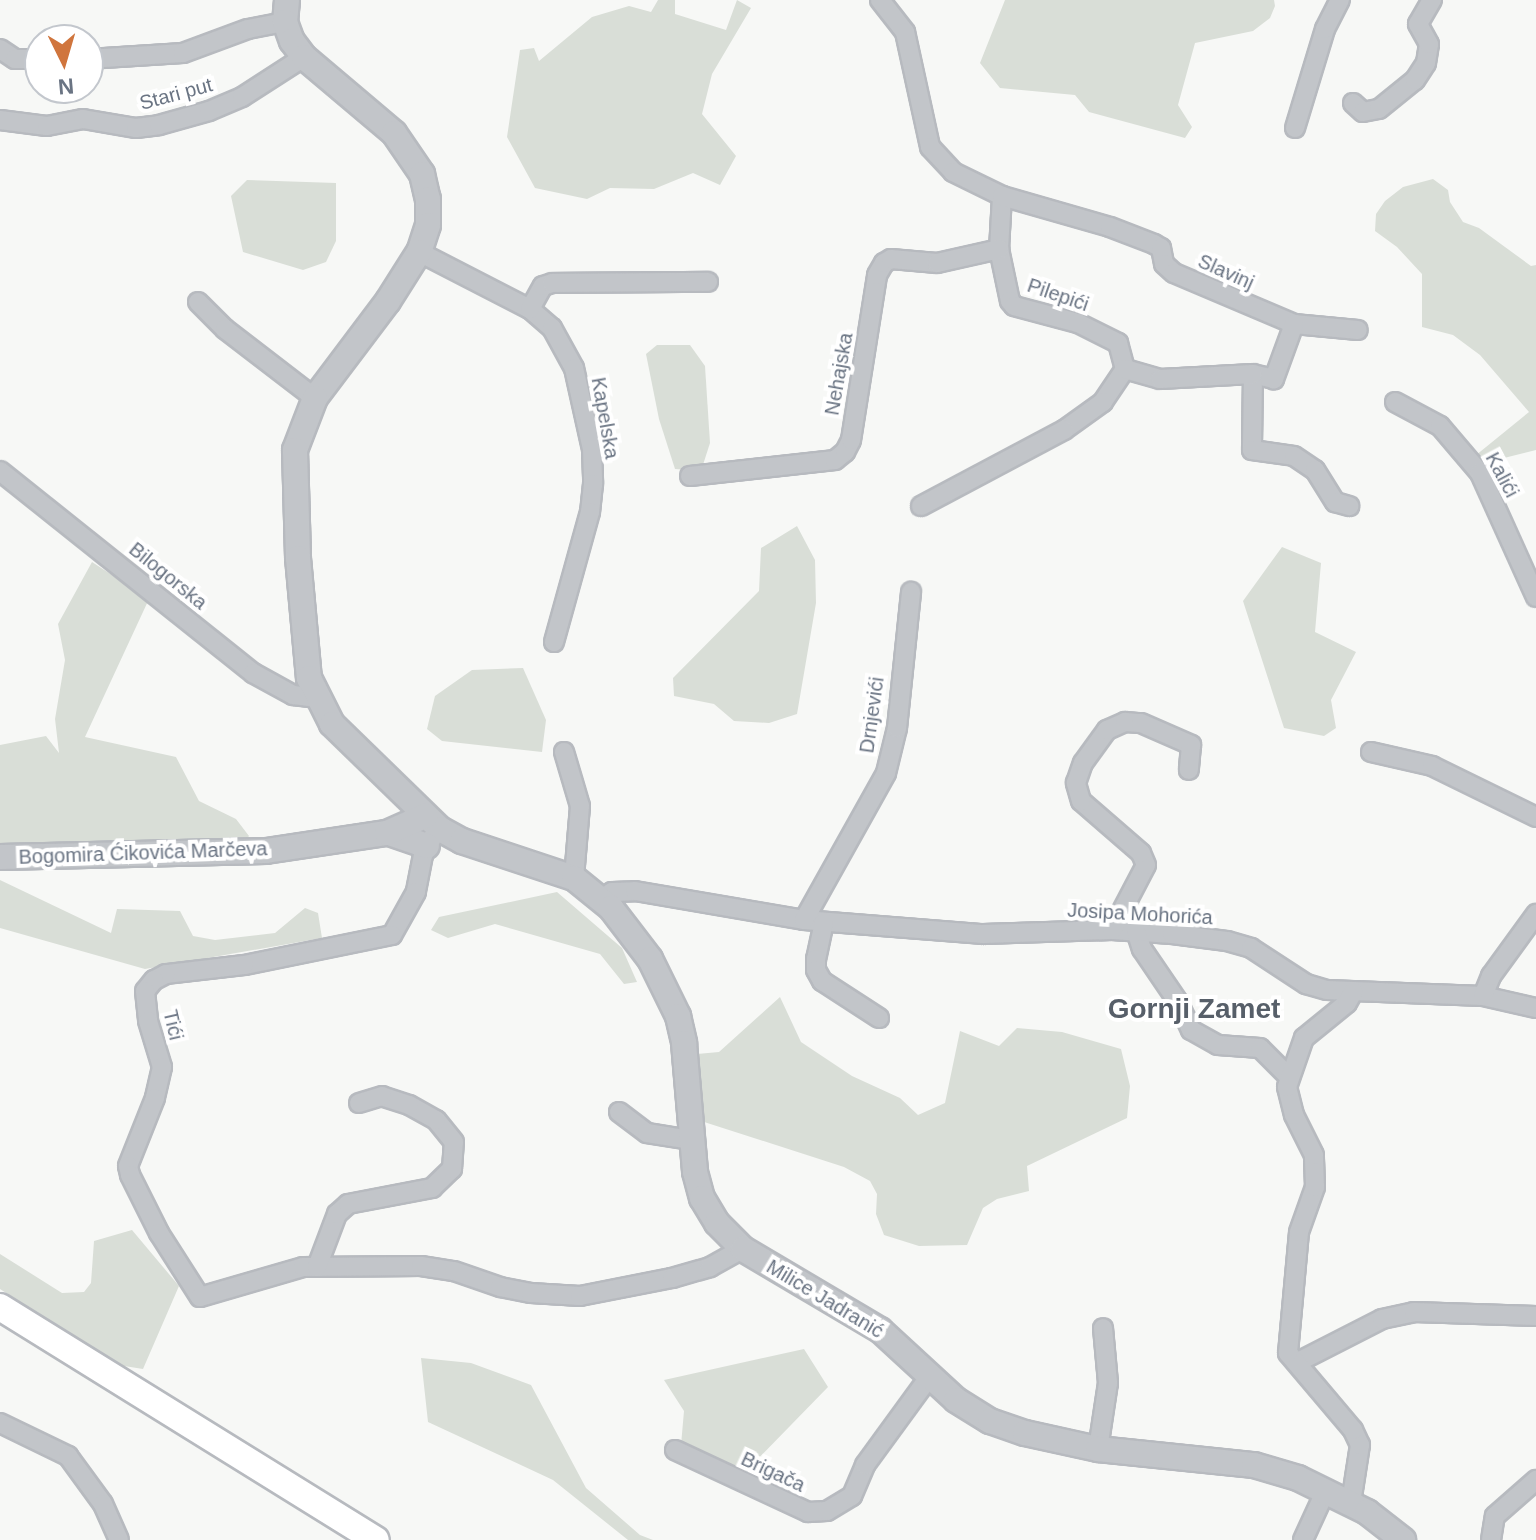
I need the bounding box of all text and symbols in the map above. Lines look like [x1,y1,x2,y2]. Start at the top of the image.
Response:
north arrow [24,24,104,104]
text: N [57,73,75,100]
street label: Stari put [137,73,215,115]
street label: Slavinj [1194,249,1258,295]
street label: Pilepići [1024,273,1092,317]
street label: Nehajska [820,331,858,417]
street label: Kapelska [586,375,624,461]
street label: Kalići [1480,448,1524,502]
street label: Bilogorska [124,537,212,615]
street label: Drnjevići [855,675,889,755]
street label: Bogomira Ćikovića Marčeva [18,837,268,869]
street label: Josipa Mohorića [1067,898,1213,930]
district label: Gornji Zamet [1108,992,1280,1026]
street label: Tići [158,1008,188,1042]
street label: Milice Jadranić [762,1255,888,1343]
street label: Brigača [737,1447,809,1497]

